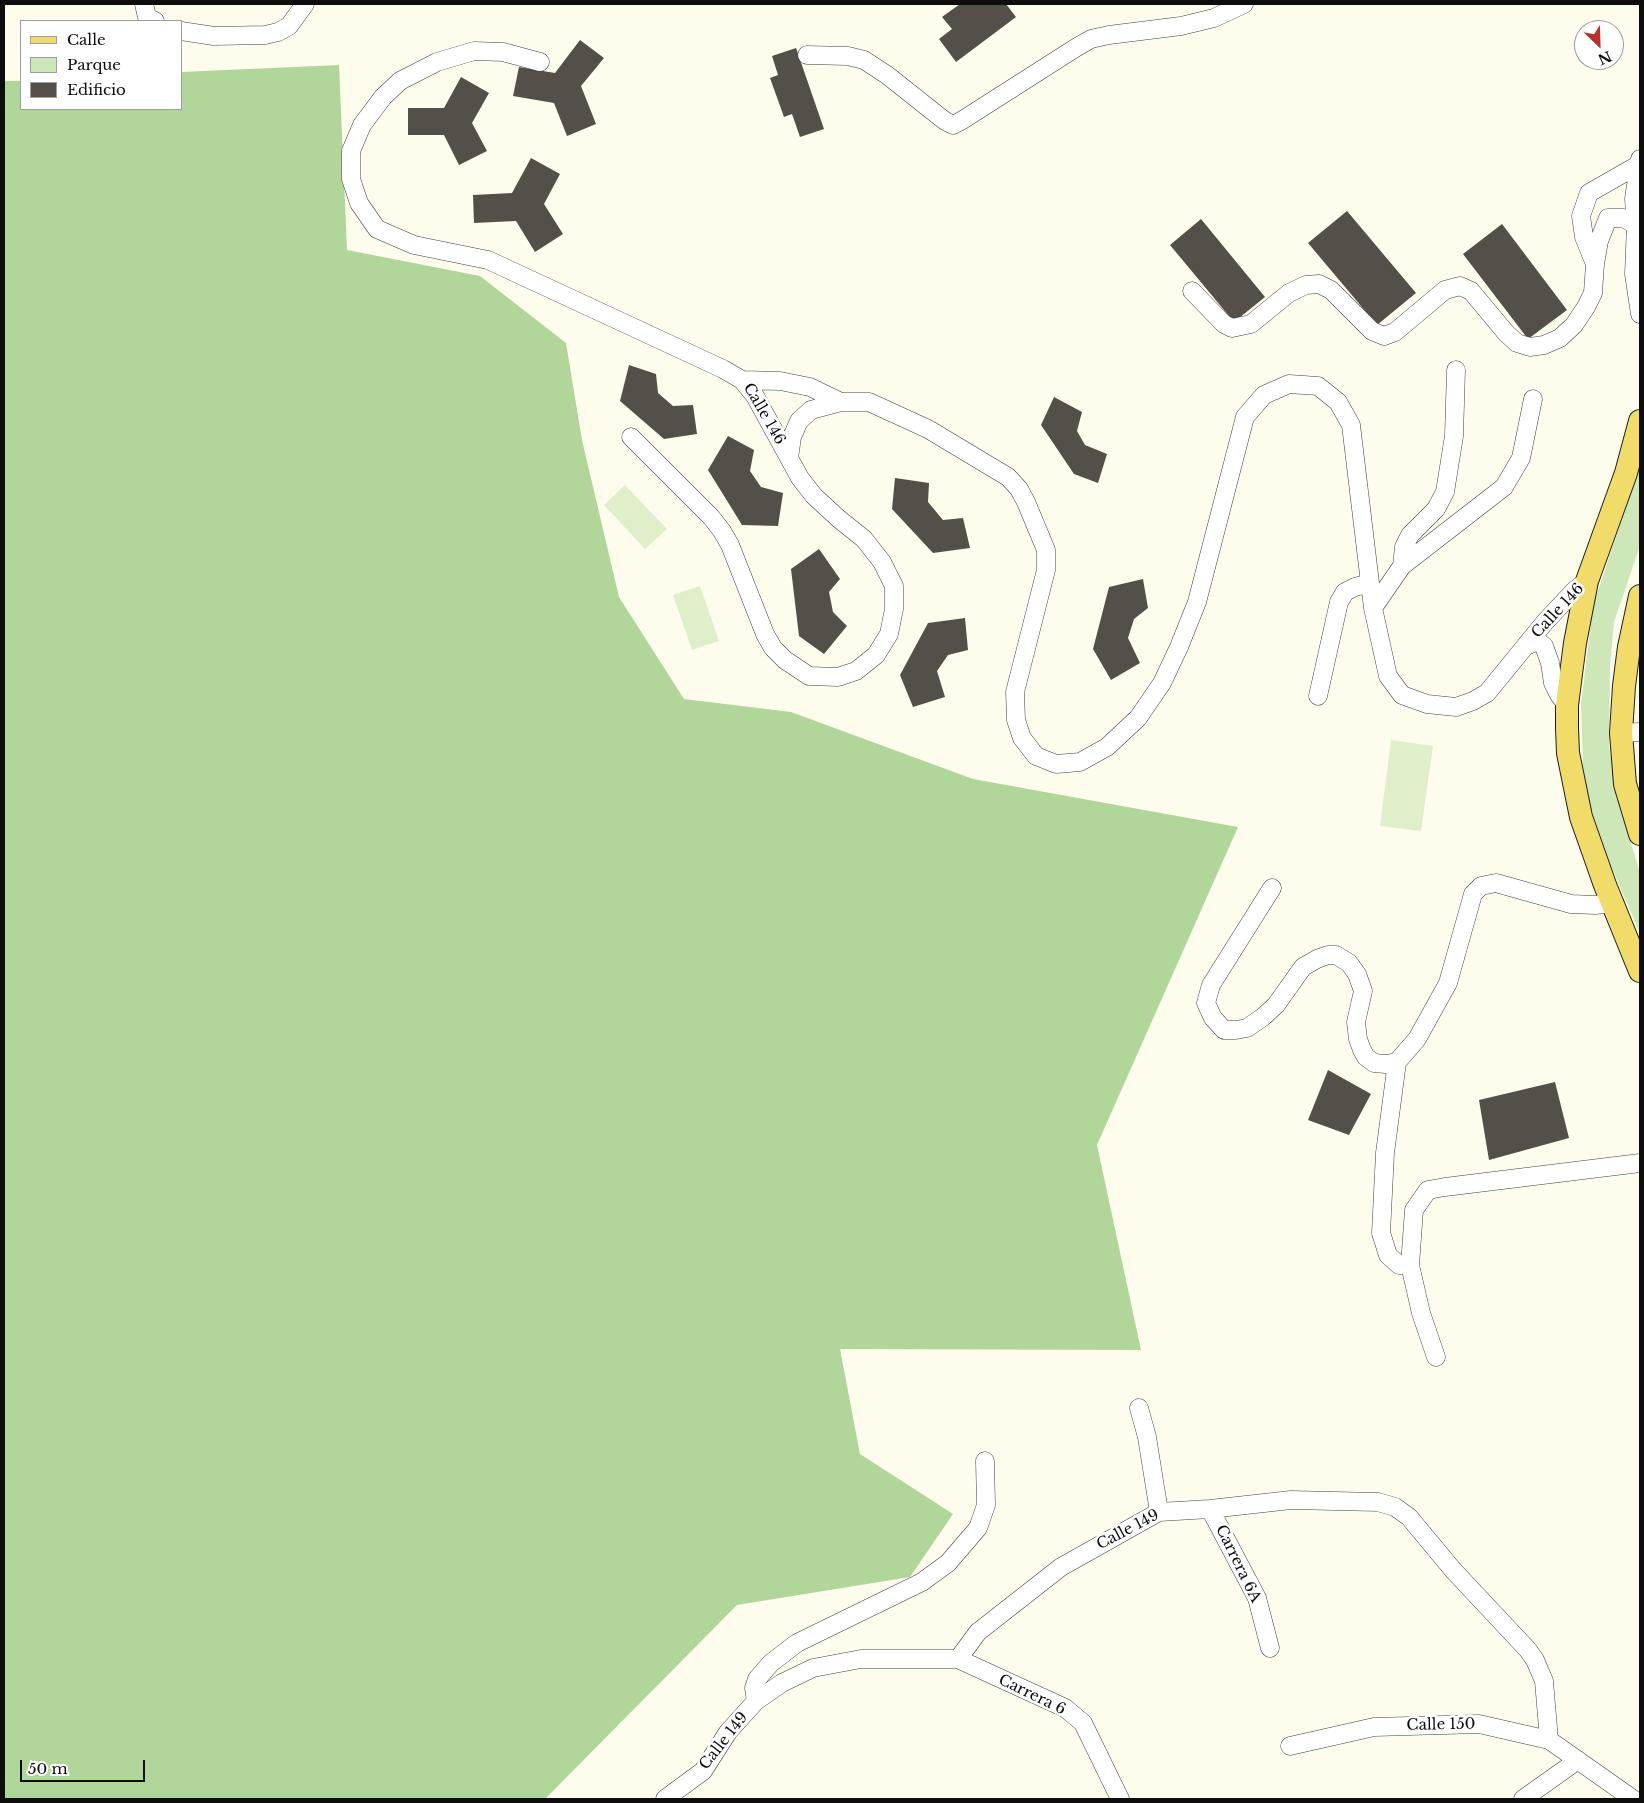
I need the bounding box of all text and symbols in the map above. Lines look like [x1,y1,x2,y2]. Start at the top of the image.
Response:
legend [20,20,182,110]
north arrow [1574,20,1624,70]
text: Calle [67,30,106,49]
text: N [1595,47,1614,69]
text: Parque [67,55,121,74]
text: Edificio [67,80,126,99]
street label: Calle 146 [739,380,789,448]
street label: Calle 146 [1528,580,1588,642]
street label: Calle 149 [1094,1506,1162,1554]
street label: Carrera 6A [1211,1522,1265,1606]
street label: Carrera 6 [995,1671,1069,1719]
street label: Calle 149 [696,1709,752,1773]
street label: Calle 150 [1406,1715,1476,1735]
scale bar [22,1750,148,1782]
text: 50 m [28,1759,68,1778]

